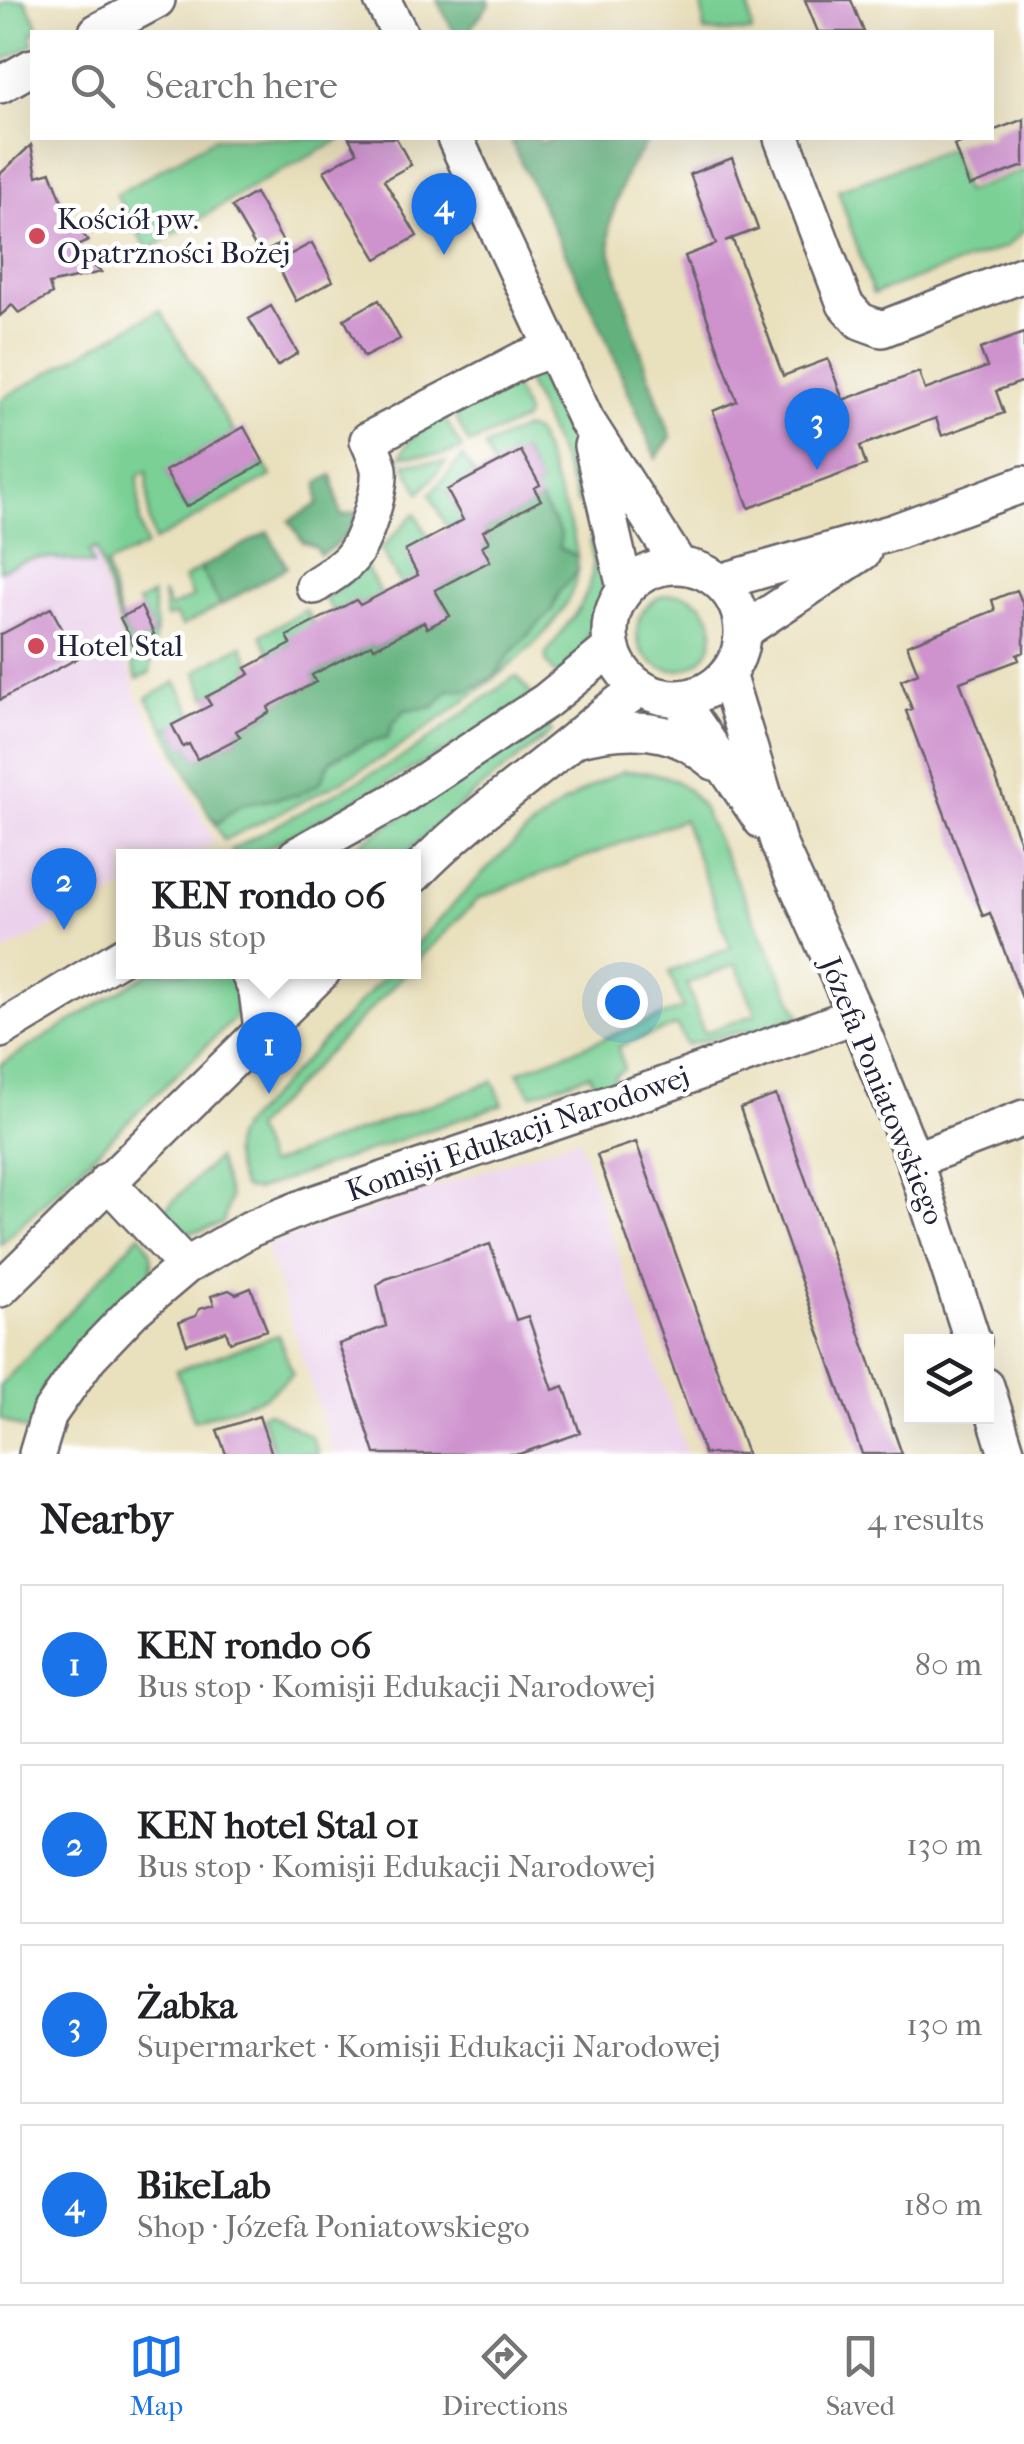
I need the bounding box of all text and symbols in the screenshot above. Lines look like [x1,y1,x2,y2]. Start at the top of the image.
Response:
search box [30,30,994,140]
icon: search [65,58,120,113]
text: Search here [145,63,338,108]
pin: 4 [412,172,476,255]
place label: Kościół pw. Opatrzności Bożej [57,202,291,271]
marker: Kościół pw. Opatrzności Bożej [26,225,48,247]
pin: 3 [784,388,850,470]
place label: Hotel Stal [56,629,183,664]
marker: Hotel Stal [25,635,47,657]
pin: 2 [32,848,96,930]
popup [116,849,421,979]
text: KEN rondo 06 [151,873,386,918]
text: Bus stop [151,918,266,955]
street label: Józefa Poniatowskiego [812,950,952,1230]
your location [597,977,648,1028]
pin: 1 [236,1012,302,1094]
street label: Komisji Edukacji Narodowej [342,1059,694,1209]
map controls [904,1334,994,1424]
button: layers [904,1334,994,1424]
text: Nearby [40,1495,172,1544]
text: 4 results [867,1501,984,1538]
text: KEN rondo 06 [137,1623,371,1668]
text: 1 [69,1646,80,1683]
text: 80 m [915,1646,982,1683]
text: Bus stop · Komisji Edukacji Narodowej [137,1668,656,1705]
text: KEN hotel Stal 01 [137,1803,420,1848]
text: 2 [66,1826,83,1863]
text: 130 m [906,1826,982,1863]
text: Bus stop · Komisji Edukacji Narodowej [137,1848,656,1885]
text: Żabka [137,1983,237,2028]
text: 3 [68,2006,81,2043]
text: 130 m [906,2006,982,2043]
text: Supermarket · Komisji Edukacji Narodowej [137,2028,721,2065]
text: BikeLab [137,2163,271,2208]
text: 4 [65,2186,84,2223]
text: 180 m [903,2186,982,2223]
text: Shop · Józefa Poniatowskiego [137,2208,530,2245]
tab: Map [129,2329,184,2422]
tab: Directions [442,2329,568,2422]
tab: Saved [826,2329,895,2422]

